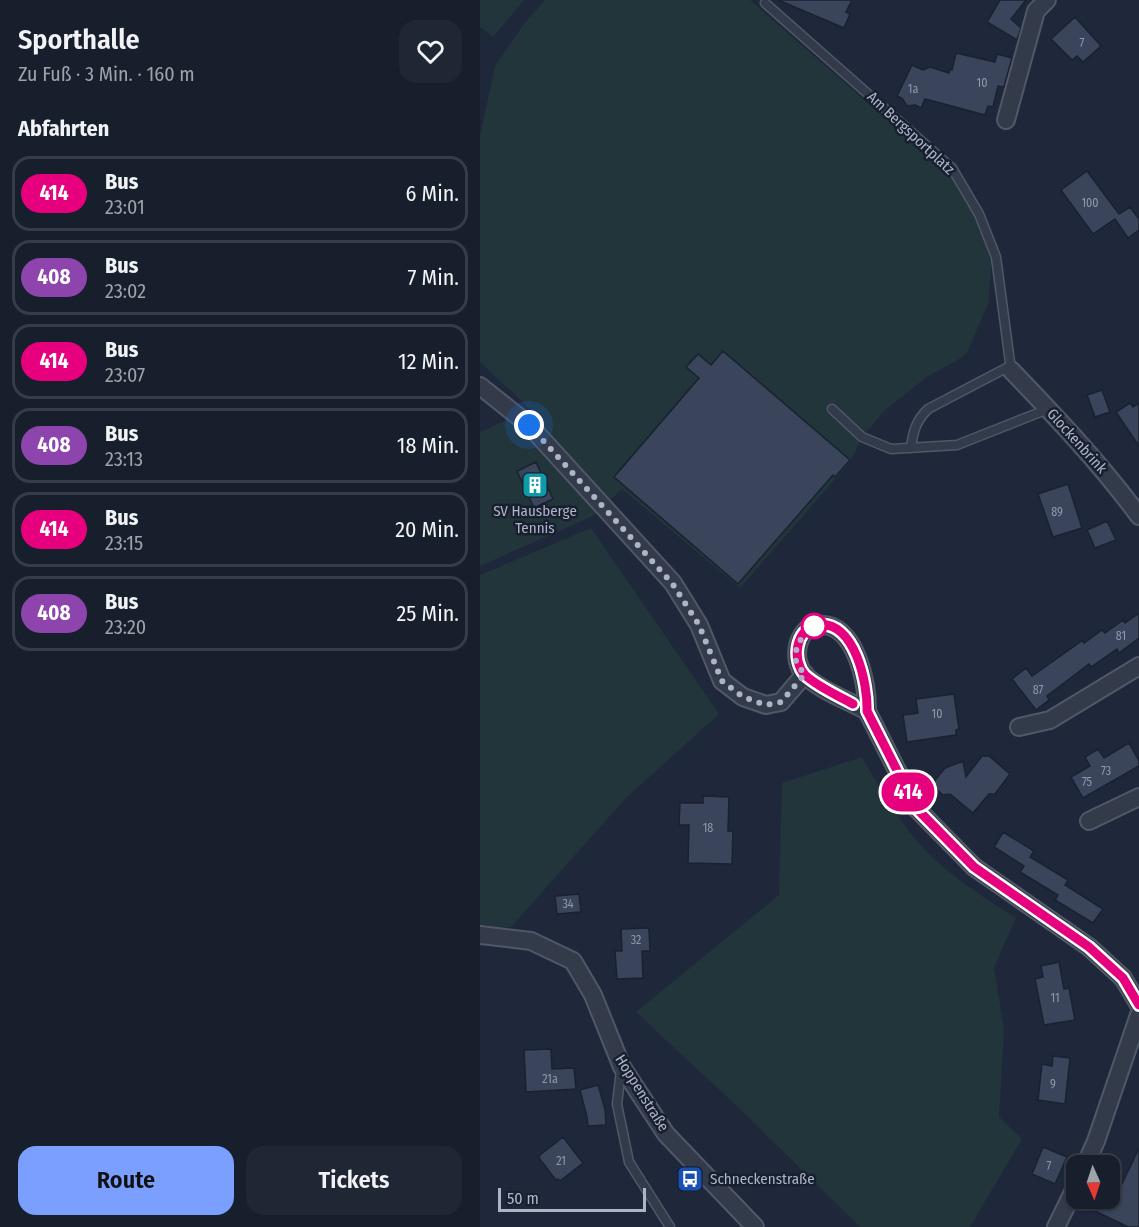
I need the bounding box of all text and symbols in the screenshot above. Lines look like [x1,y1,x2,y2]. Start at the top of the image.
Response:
button: heart [399,20,462,83]
text: Sporthalle [18,23,140,56]
house number: 7 [1080,36,1085,50]
text: Zu Fuß · 3 Min. · 160 m [18,62,195,86]
house number: 10 [977,76,987,90]
house number: 1a [908,82,918,96]
street label: Am Bergsportplatz [864,88,959,178]
text: Abfahrten [18,115,109,142]
text: Bus [105,168,138,195]
text: 414 [39,180,69,206]
text: 6 Min. [405,180,459,207]
text: 23:01 [105,195,145,219]
house number: 100 [1081,196,1099,210]
text: Bus [105,252,138,279]
text: 408 [37,264,71,290]
text: 7 Min. [407,264,459,291]
text: 23:02 [105,279,146,303]
text: Bus [105,336,138,363]
text: 414 [39,348,69,374]
text: 12 Min. [398,348,459,375]
text: 23:07 [105,363,145,387]
street label: Glockenbrink [1043,405,1111,477]
your location [514,410,544,440]
text: Bus [105,420,138,447]
text: 408 [37,432,71,458]
text: 18 Min. [397,432,459,459]
text: 23:13 [105,447,143,471]
building icon: SV Hausberge Tennis [520,470,550,500]
place label: SV Hausberge Tennis [493,502,577,537]
text: Bus [105,504,138,531]
house number: 89 [1051,505,1063,519]
text: 414 [39,516,69,542]
text: 20 Min. [395,516,459,543]
text: 23:15 [105,531,143,555]
text: Bus [105,588,138,615]
text: 408 [37,600,71,626]
text: 25 Min. [397,600,459,627]
unlabelled marker [801,613,827,639]
text: 23:20 [105,615,146,639]
house number: 81 [1116,629,1126,643]
house number: 87 [1033,683,1043,697]
house number: 10 [932,707,942,721]
house number: 73 [1101,764,1111,778]
line badge: 414 [874,772,942,812]
house number: 75 [1082,775,1093,789]
text: 414 [893,779,923,805]
house number: 18 [703,821,713,835]
house number: 34 [562,897,574,911]
house number: 32 [631,933,641,947]
house number: 11 [1050,991,1060,1005]
street label: Hoppenstraße [611,1051,673,1135]
house number: 21a [542,1072,558,1086]
house number: 9 [1050,1077,1056,1091]
button: Route [18,1146,234,1215]
button: Tickets [246,1146,462,1215]
house number: 21 [556,1154,566,1168]
north arrow [1066,1155,1120,1209]
map controls [1066,1155,1120,1209]
house number: 7 [1047,1159,1052,1173]
bus stop icon: Schneckenstraße [675,1164,705,1194]
place label: Schneckenstraße [710,1170,815,1188]
scale bar [498,1185,646,1212]
text: 50 m [507,1189,539,1208]

